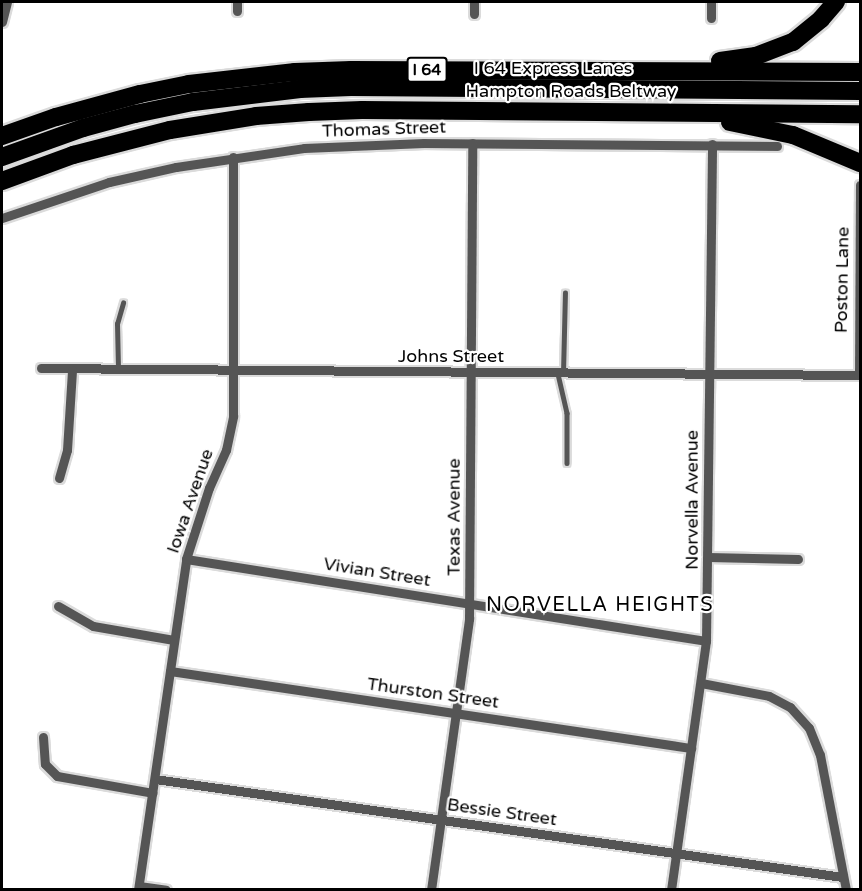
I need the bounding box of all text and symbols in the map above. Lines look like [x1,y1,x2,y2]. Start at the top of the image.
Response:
road number: I 64 [406,57,448,83]
street label: I 64 Express Lanes [474,57,632,79]
street label: Hampton Roads Beltway [465,80,677,102]
street label: Thomas Street [322,116,446,142]
street label: Poston Lane [830,227,854,333]
street label: Johns Street [398,345,504,367]
street label: Norvella Avenue [681,430,703,570]
street label: Iowa Avenue [162,446,218,556]
street label: Texas Avenue [443,458,465,576]
street label: Vivian Street [322,553,432,591]
district label: NORVELLA HEIGHTS [486,593,714,617]
street label: Thurston Street [366,673,500,713]
street label: Bessie Street [446,794,558,830]

